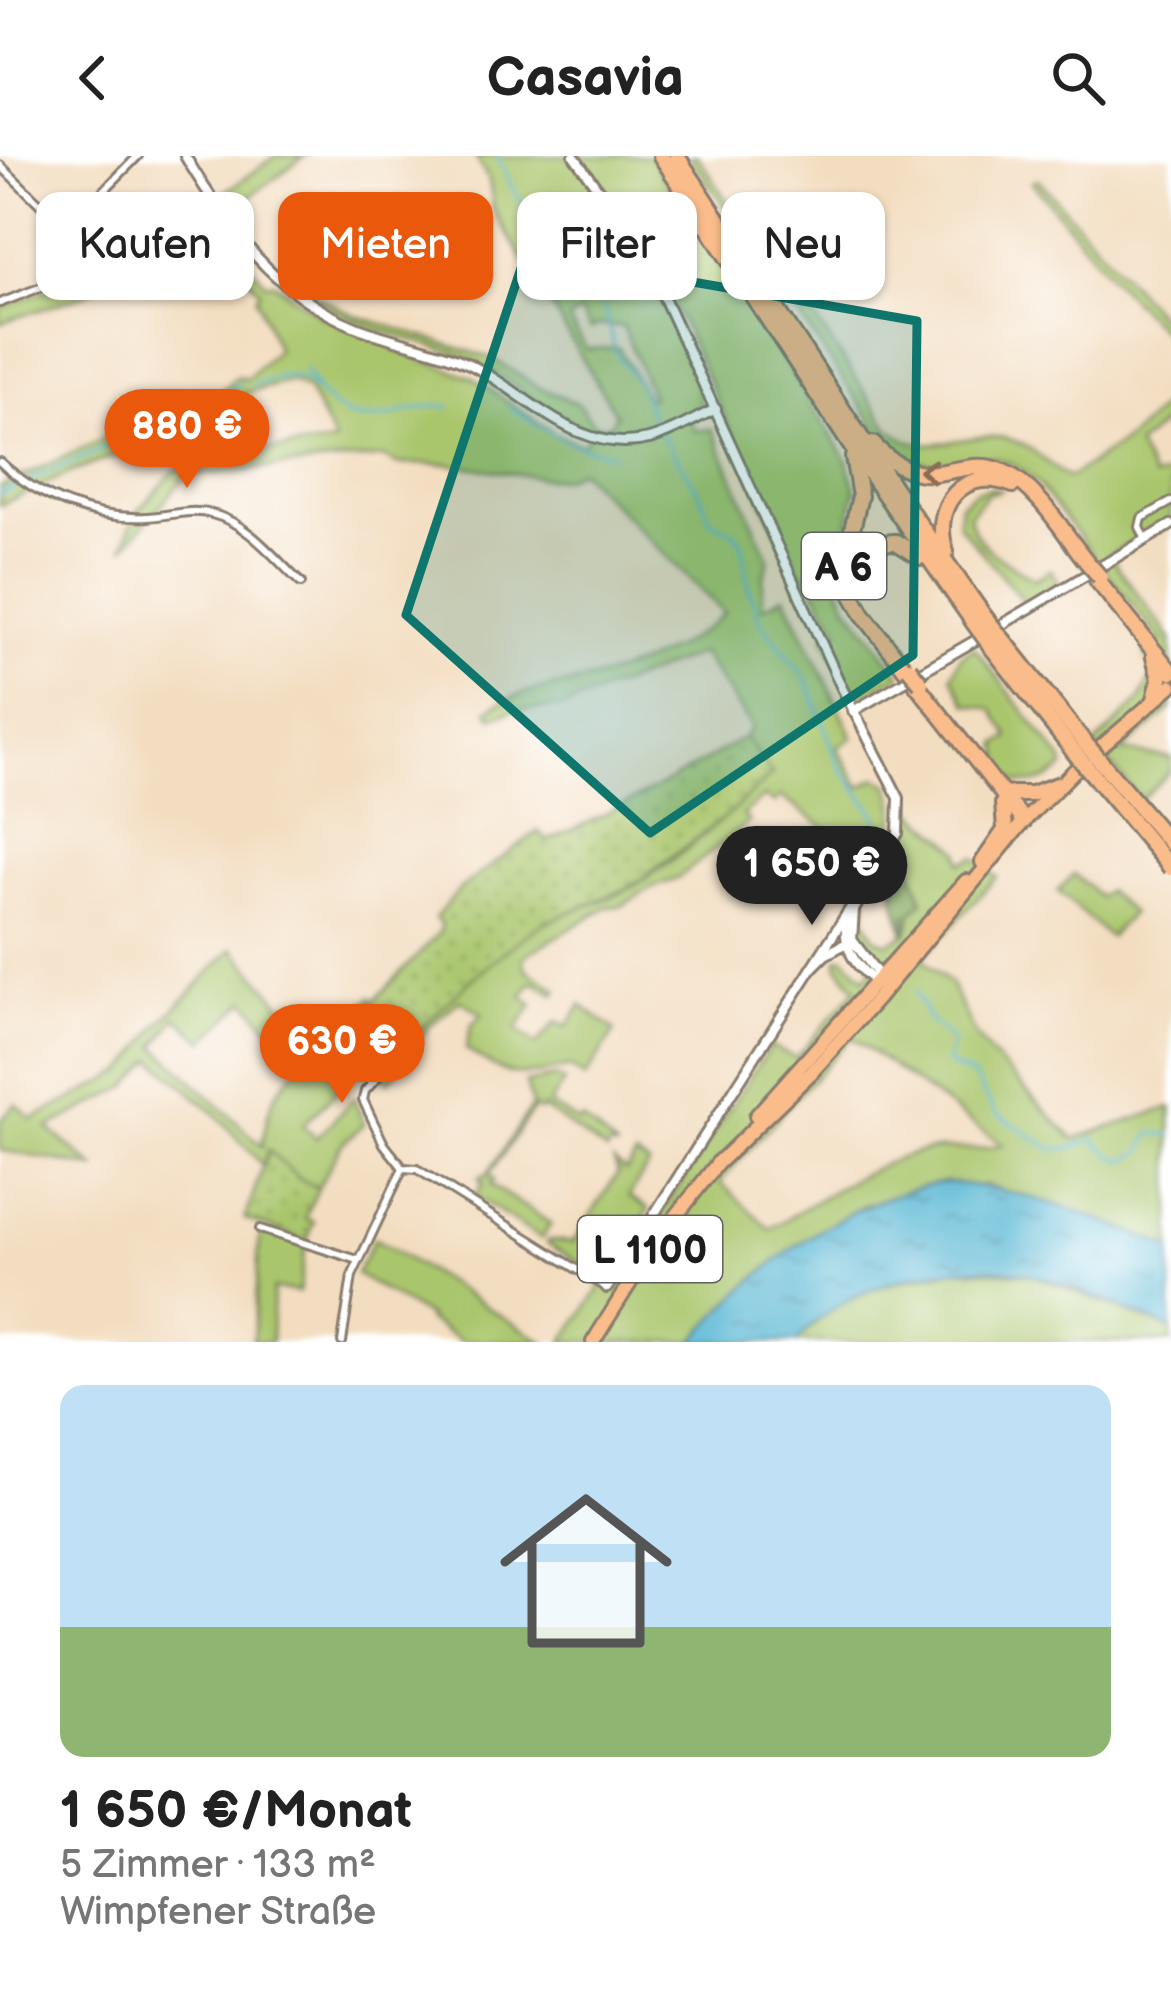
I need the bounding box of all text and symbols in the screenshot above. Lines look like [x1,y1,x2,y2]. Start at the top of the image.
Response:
icon: back [60,45,126,111]
icon: search [1045,45,1111,111]
text: Casavia [487,46,684,111]
chip: Kaufen [36,192,254,300]
chip: Mieten [278,192,493,300]
chip: Filter [517,192,697,300]
chip: Neu [721,192,885,300]
pin: 880 € [103,389,271,491]
text: 880 € [131,404,243,451]
one-way arrow [918,459,937,484]
road number: A 6 [802,533,886,599]
pin: 1 650 € [701,826,923,928]
text: 1 650 € [743,841,881,888]
pin: 630 € [258,1004,426,1106]
text: 630 € [287,1019,397,1066]
road number: L 1100 [578,1216,722,1282]
icon: home [478,1463,694,1679]
text: 1 650 €/Monat [60,1781,412,1842]
text: 5 Zimmer · 133 m² [60,1842,376,1889]
text: Wimpfener Straße [60,1889,376,1936]

